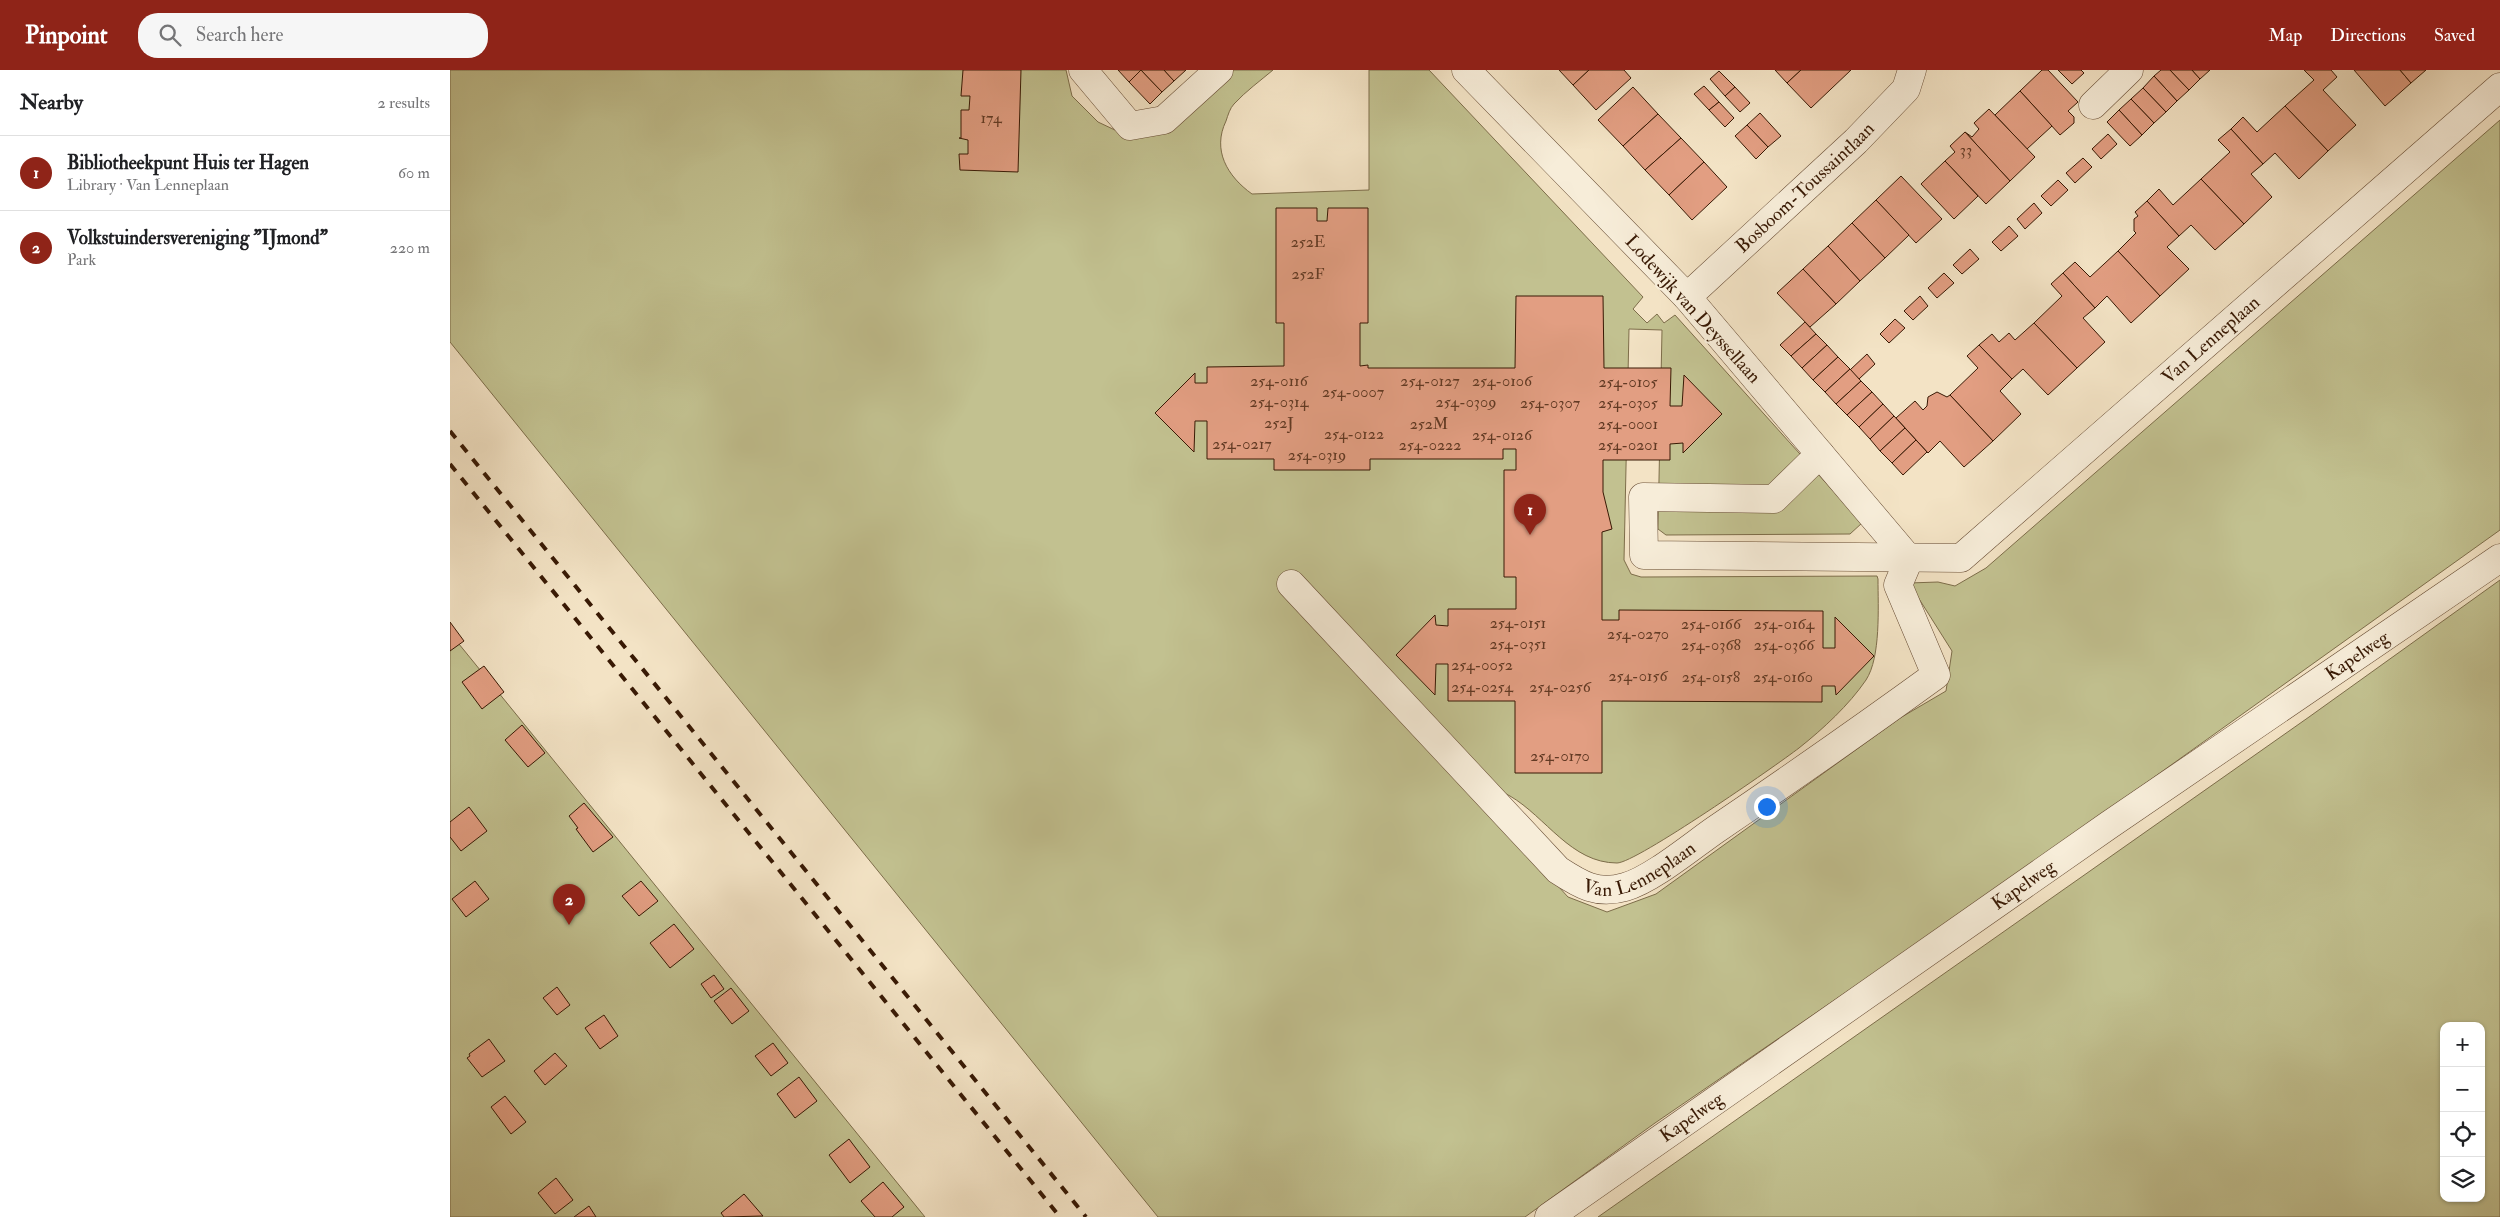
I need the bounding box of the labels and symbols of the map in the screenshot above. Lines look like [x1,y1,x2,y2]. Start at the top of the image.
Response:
house number: 174 [980,108,1003,128]
street label: Bosboom-Toussaintlaan [1731,117,1880,258]
house number: 33 [1960,140,1972,160]
street label: Lodewijk van Deyssellaan [1620,230,1766,389]
house number: 252E [1291,232,1325,252]
house number: 252F [1291,264,1325,284]
street label: Van Lenneplaan [2157,290,2265,389]
house number: 254-0116 [1250,371,1309,391]
house number: 254-0127 [1400,371,1460,391]
house number: 254-0106 [1472,371,1533,391]
house number: 254-0105 [1598,372,1658,392]
house number: 254-0007 [1322,382,1385,402]
house number: 254-0314 [1250,392,1310,412]
house number: 254-0309 [1436,392,1496,412]
house number: 254-0307 [1520,393,1581,413]
house number: 254-0305 [1598,393,1658,413]
house number: 252J [1264,413,1294,434]
house number: 252M [1410,414,1448,434]
house number: 254-0001 [1598,414,1658,434]
house number: 254-0122 [1324,424,1384,444]
house number: 254-0126 [1472,425,1533,445]
house number: 254-0217 [1212,434,1272,454]
house number: 254-0222 [1399,435,1461,455]
house number: 254-0201 [1598,435,1658,455]
house number: 254-0319 [1288,445,1346,465]
pin: 1 [1514,494,1546,535]
house number: 254-0151 [1490,613,1546,633]
house number: 254-0166 [1681,614,1742,634]
house number: 254-0164 [1754,614,1816,634]
house number: 254-0270 [1607,624,1669,644]
street label: Kapelweg [2320,625,2394,686]
house number: 254-0351 [1489,634,1547,654]
house number: 254-0368 [1681,635,1741,655]
house number: 254-0366 [1754,635,1815,655]
house number: 254-0052 [1451,655,1513,675]
house number: 254-0156 [1609,666,1668,686]
house number: 254-0158 [1682,667,1741,687]
house number: 254-0160 [1753,667,1813,687]
house number: 254-0254 [1451,677,1514,697]
house number: 254-0256 [1529,677,1592,697]
house number: 254-0170 [1530,746,1590,766]
your location [1754,794,1780,820]
street label: Van Lenneplaan [1580,836,1701,902]
street label: Kapelweg [1987,854,2060,916]
pin: 2 [553,884,585,925]
street label: Kapelweg [1655,1086,1729,1148]

